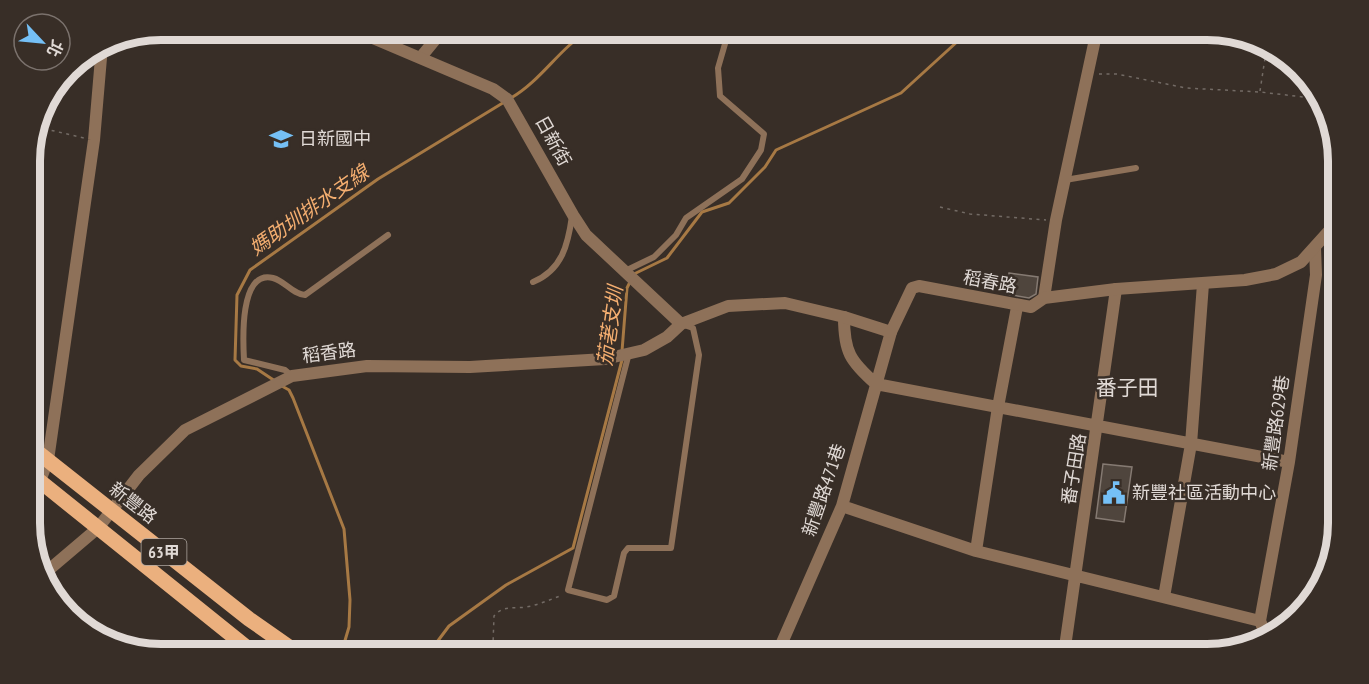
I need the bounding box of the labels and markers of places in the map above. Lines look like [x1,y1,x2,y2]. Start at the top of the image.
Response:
school or university icon: 日新國中 [268,126,294,152]
place label: 日新國中 [299,127,371,150]
public building icon: 新豐社區活動中心 [1101,480,1127,506]
place label: 新豐社區活動中心 [1132,481,1276,504]

